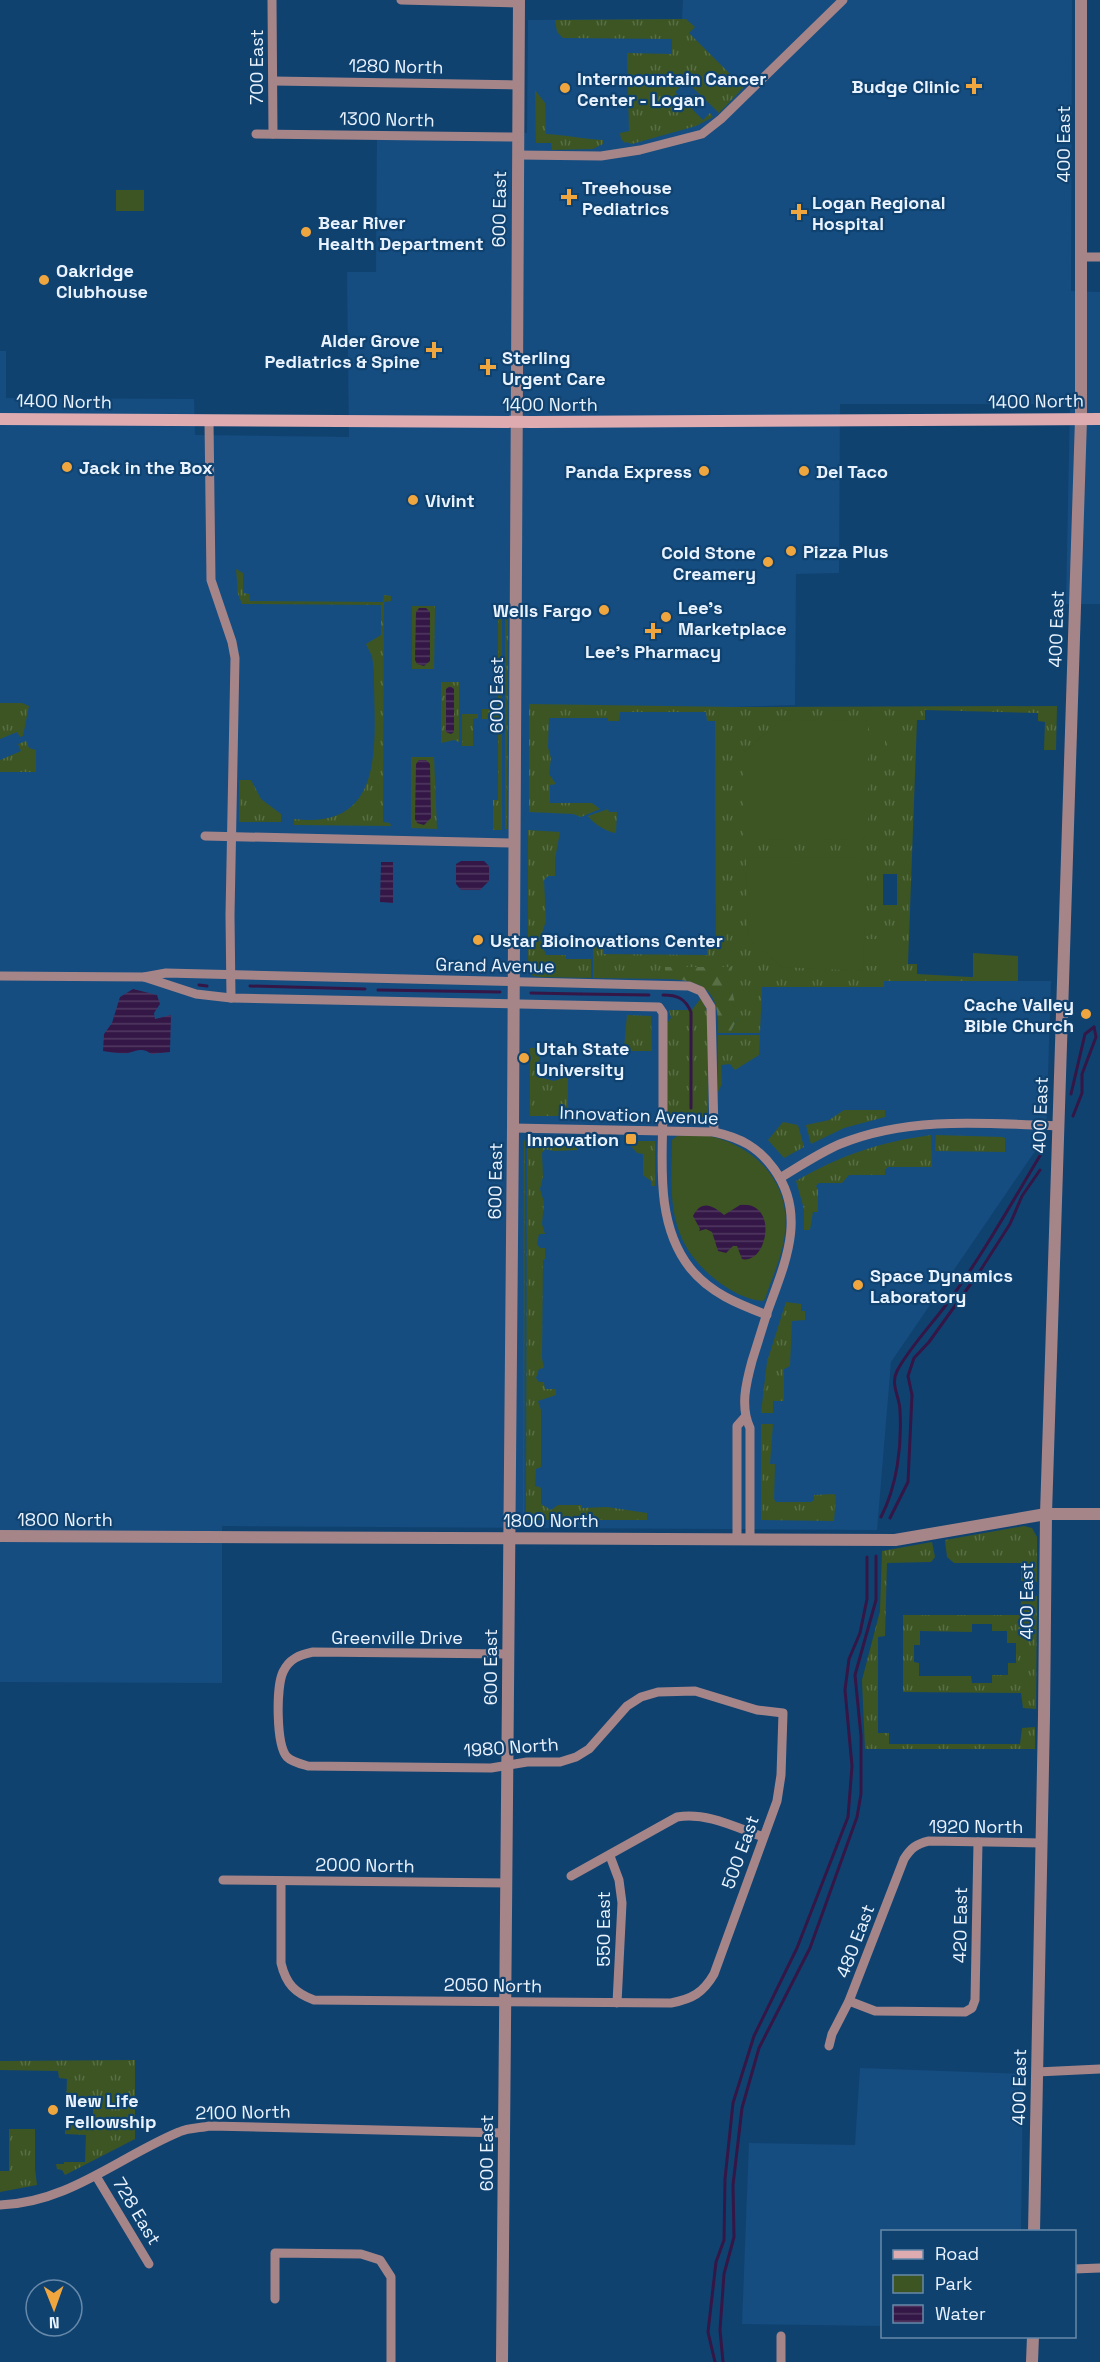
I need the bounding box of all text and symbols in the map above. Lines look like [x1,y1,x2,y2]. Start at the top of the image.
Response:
street label: 700 East [245,29,268,105]
street label: 1280 North [348,54,444,78]
place label: Intermountain Cancer Center - Logan [577,67,767,111]
place label: Budge Clinic [851,75,960,98]
marker: Budge Clinic [965,77,983,95]
marker: Intermountain Cancer Center - Logan [558,81,572,95]
street label: 400 East [1052,106,1075,182]
street label: 1300 North [339,107,435,131]
street label: 600 East [487,170,511,248]
place label: Treehouse Pediatrics [582,176,672,220]
marker: Treehouse Pediatrics [560,188,578,206]
place label: Logan Regional Hospital [812,191,946,235]
marker: Logan Regional Hospital [790,203,808,221]
place label: Bear River Health Department [318,211,484,255]
marker: Bear River Health Department [299,225,313,239]
place label: Oakridge Clubhouse [56,259,148,303]
marker: Oakridge Clubhouse [37,273,51,287]
place label: Alder Grove Pediatrics & Spine [264,329,420,373]
marker: Alder Grove Pediatrics & Spine [425,341,443,359]
place label: Sterling Urgent Care [502,346,606,390]
marker: Sterling Urgent Care [479,358,497,376]
street label: 1400 North [16,389,112,413]
street label: 1400 North [988,389,1084,413]
street label: 1400 North [502,393,598,416]
place label: Jack in the Box [79,456,213,479]
marker: Jack in the Box [60,460,74,474]
place label: Panda Express [565,460,692,483]
place label: Del Taco [816,460,888,483]
marker: Panda Express [697,464,711,478]
marker: Del Taco [797,464,811,478]
place label: Vivint [425,489,475,512]
marker: Vivint [406,493,420,507]
place label: Pizza Plus [803,540,888,563]
place label: Cold Stone Creamery [661,541,756,585]
marker: Pizza Plus [784,544,798,558]
marker: Cold Stone Creamery [761,555,775,569]
street label: 400 East [1043,590,1069,668]
place label: Lee's Marketplace [678,596,787,640]
place label: Wells Fargo [493,599,592,622]
marker: Wells Fargo [597,603,611,617]
marker: Lee's Marketplace [659,610,673,624]
marker: Lee's Pharmacy [646,624,660,638]
place label: Lee's Pharmacy [585,640,721,663]
street label: 600 East [485,657,508,733]
place label: Ustar Bioinovations Center [490,929,723,952]
marker: Ustar Bioinovations Center [471,933,485,947]
street label: Grand Avenue [435,952,555,978]
place label: Cache Valley Bible Church [964,993,1074,1037]
marker: Cache Valley Bible Church [1079,1007,1093,1021]
place label: Utah State University [536,1037,630,1081]
marker: Utah State University [517,1051,531,1065]
street label: 400 East [1027,1076,1053,1154]
street label: Innovation Avenue [559,1101,719,1129]
place label: Innovation [527,1128,619,1151]
marker: Innovation [624,1132,638,1146]
street label: 600 East [483,1142,507,1220]
place label: Space Dynamics Laboratory [870,1264,1013,1308]
marker: Space Dynamics Laboratory [851,1278,865,1292]
street label: 1800 North [17,1508,113,1531]
street label: 1800 North [503,1509,599,1532]
street label: 400 East [1015,1563,1038,1639]
street label: Greenville Drive [331,1626,463,1649]
street label: 600 East [479,1629,502,1705]
street label: 1980 North [463,1732,559,1762]
street label: 500 East [716,1812,764,1892]
street label: 1920 North [929,1815,1023,1838]
street label: 2000 North [315,1853,415,1877]
street label: 420 East [948,1887,972,1963]
street label: 550 East [592,1891,615,1967]
street label: 480 East [831,1901,879,1981]
street label: 2050 North [444,1973,542,1997]
street label: 400 East [1007,2048,1031,2126]
place label: New Life Fellowship [65,2089,156,2133]
street label: 2100 North [195,2100,291,2124]
marker: New Life Fellowship [46,2103,60,2117]
street label: 600 East [475,2115,498,2191]
street label: 728 East [108,2173,166,2249]
legend [881,2230,1076,2338]
text: Road [935,2242,979,2265]
text: Park [935,2272,973,2295]
north arrow [24,2278,84,2338]
text: Water [935,2302,986,2325]
text: N [49,2312,60,2333]

